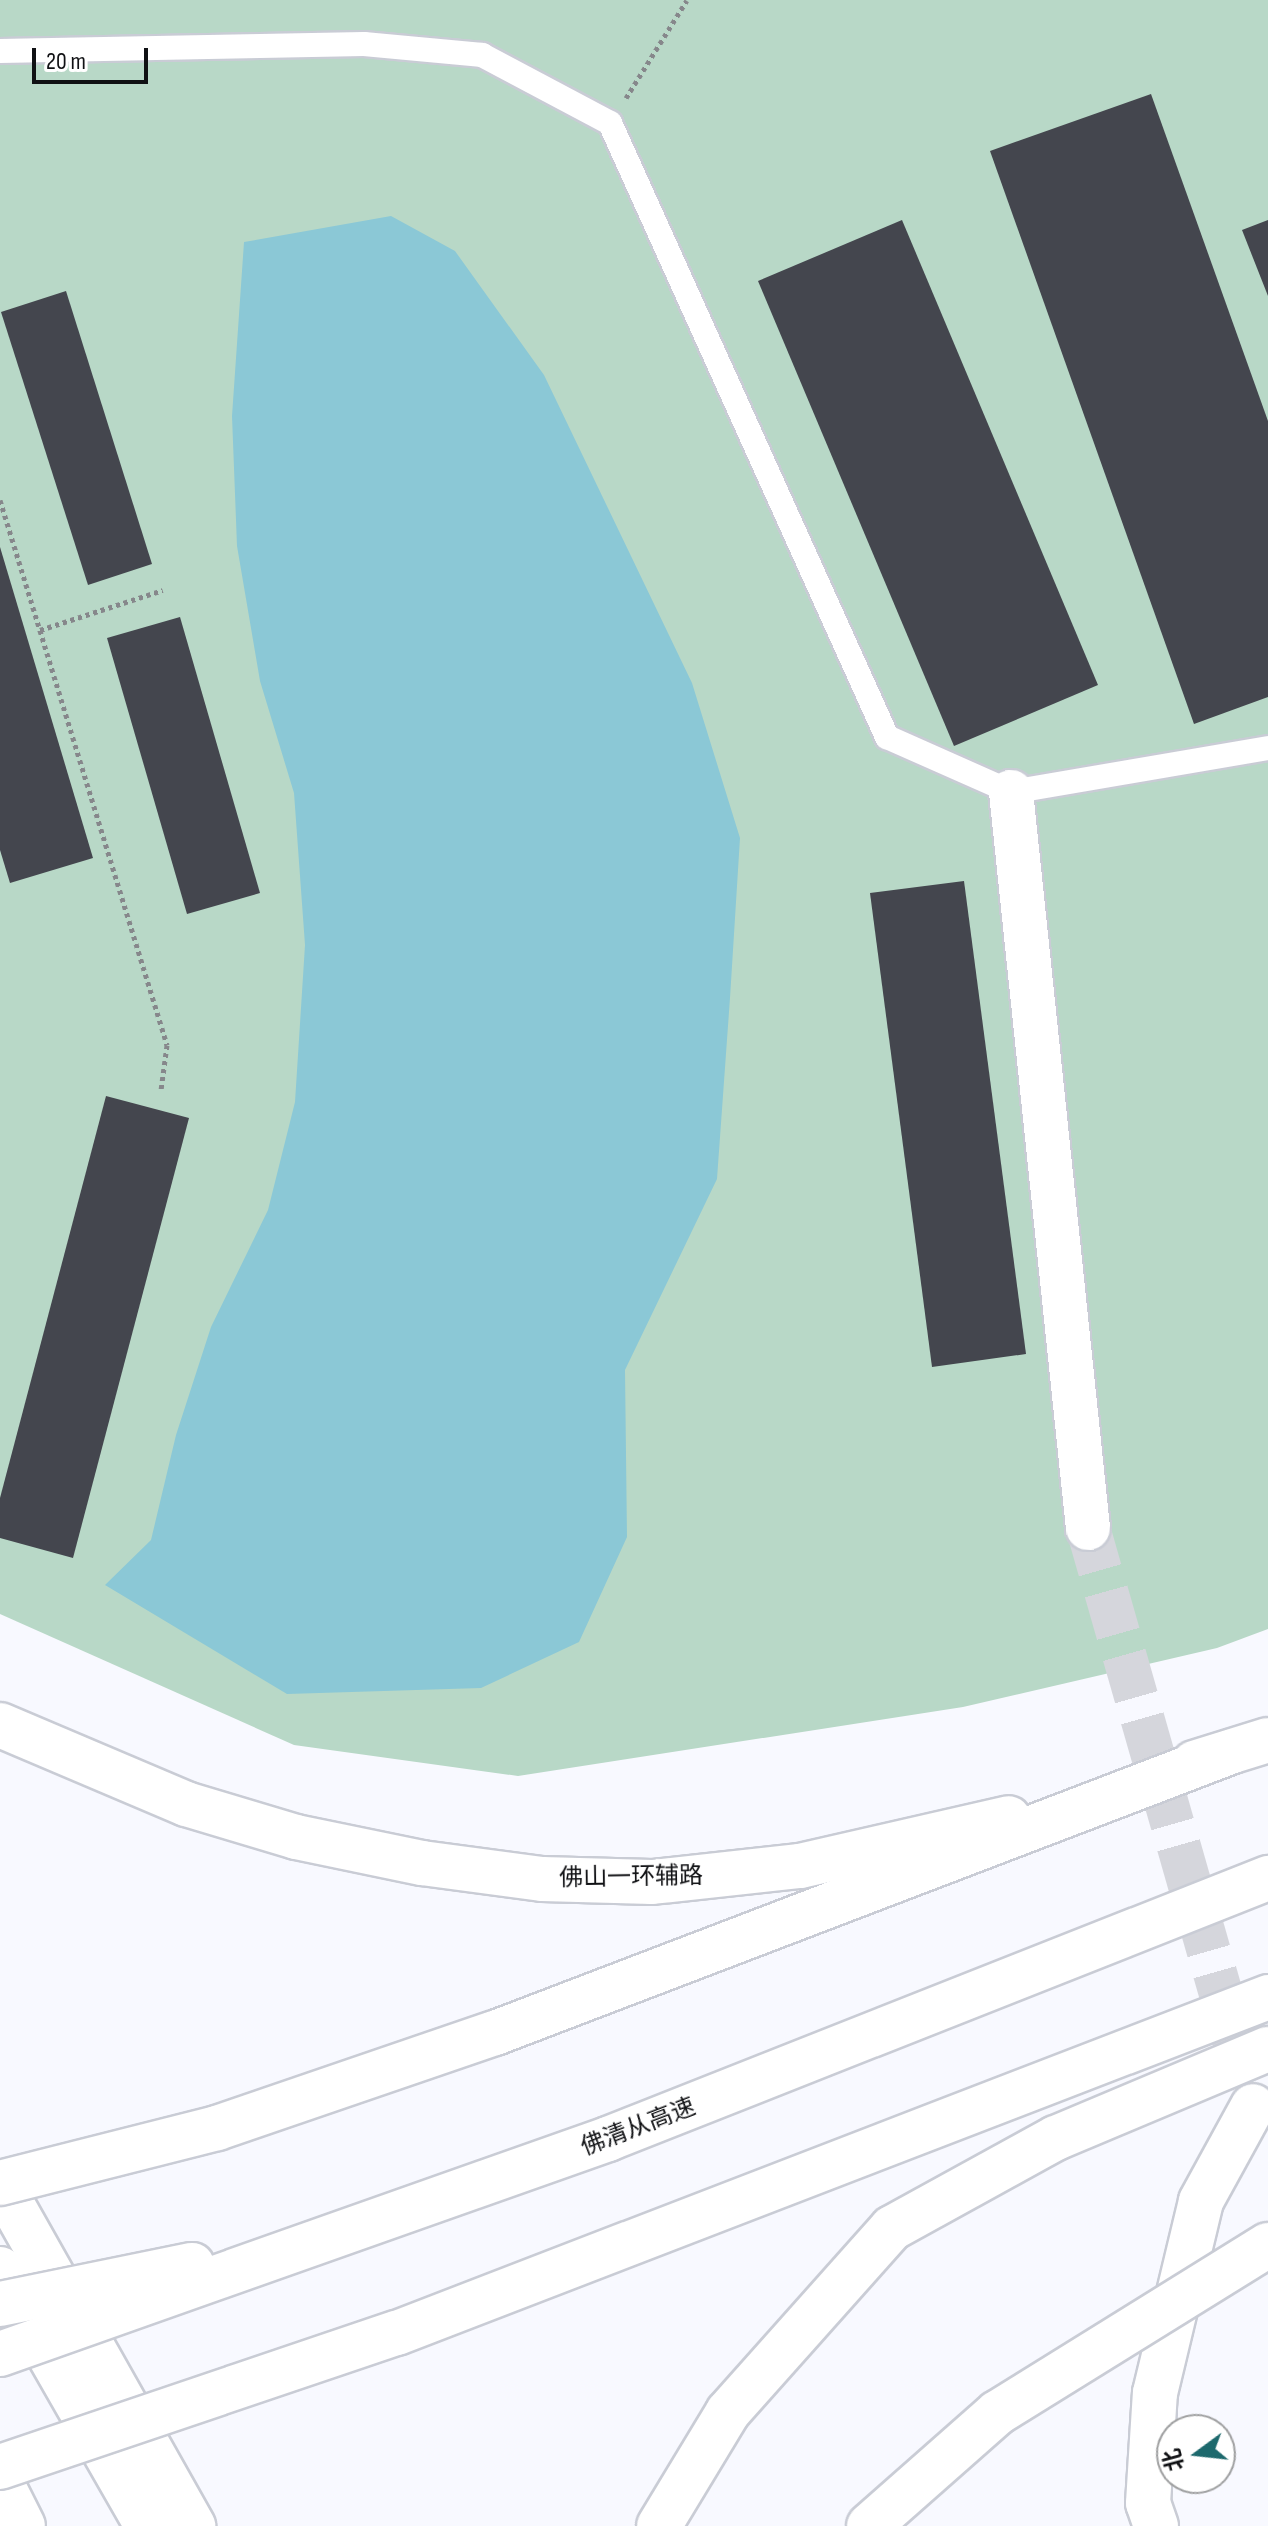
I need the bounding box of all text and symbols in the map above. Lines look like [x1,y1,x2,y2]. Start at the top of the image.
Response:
scale bar [36,32,152,82]
text: 20 m [46,47,86,76]
street label: 佛山一环辅路 [559,1861,703,1893]
street label: 佛清从高速 [577,2092,699,2162]
north arrow [1156,2414,1236,2494]
text: 北 [1158,2446,1190,2474]

